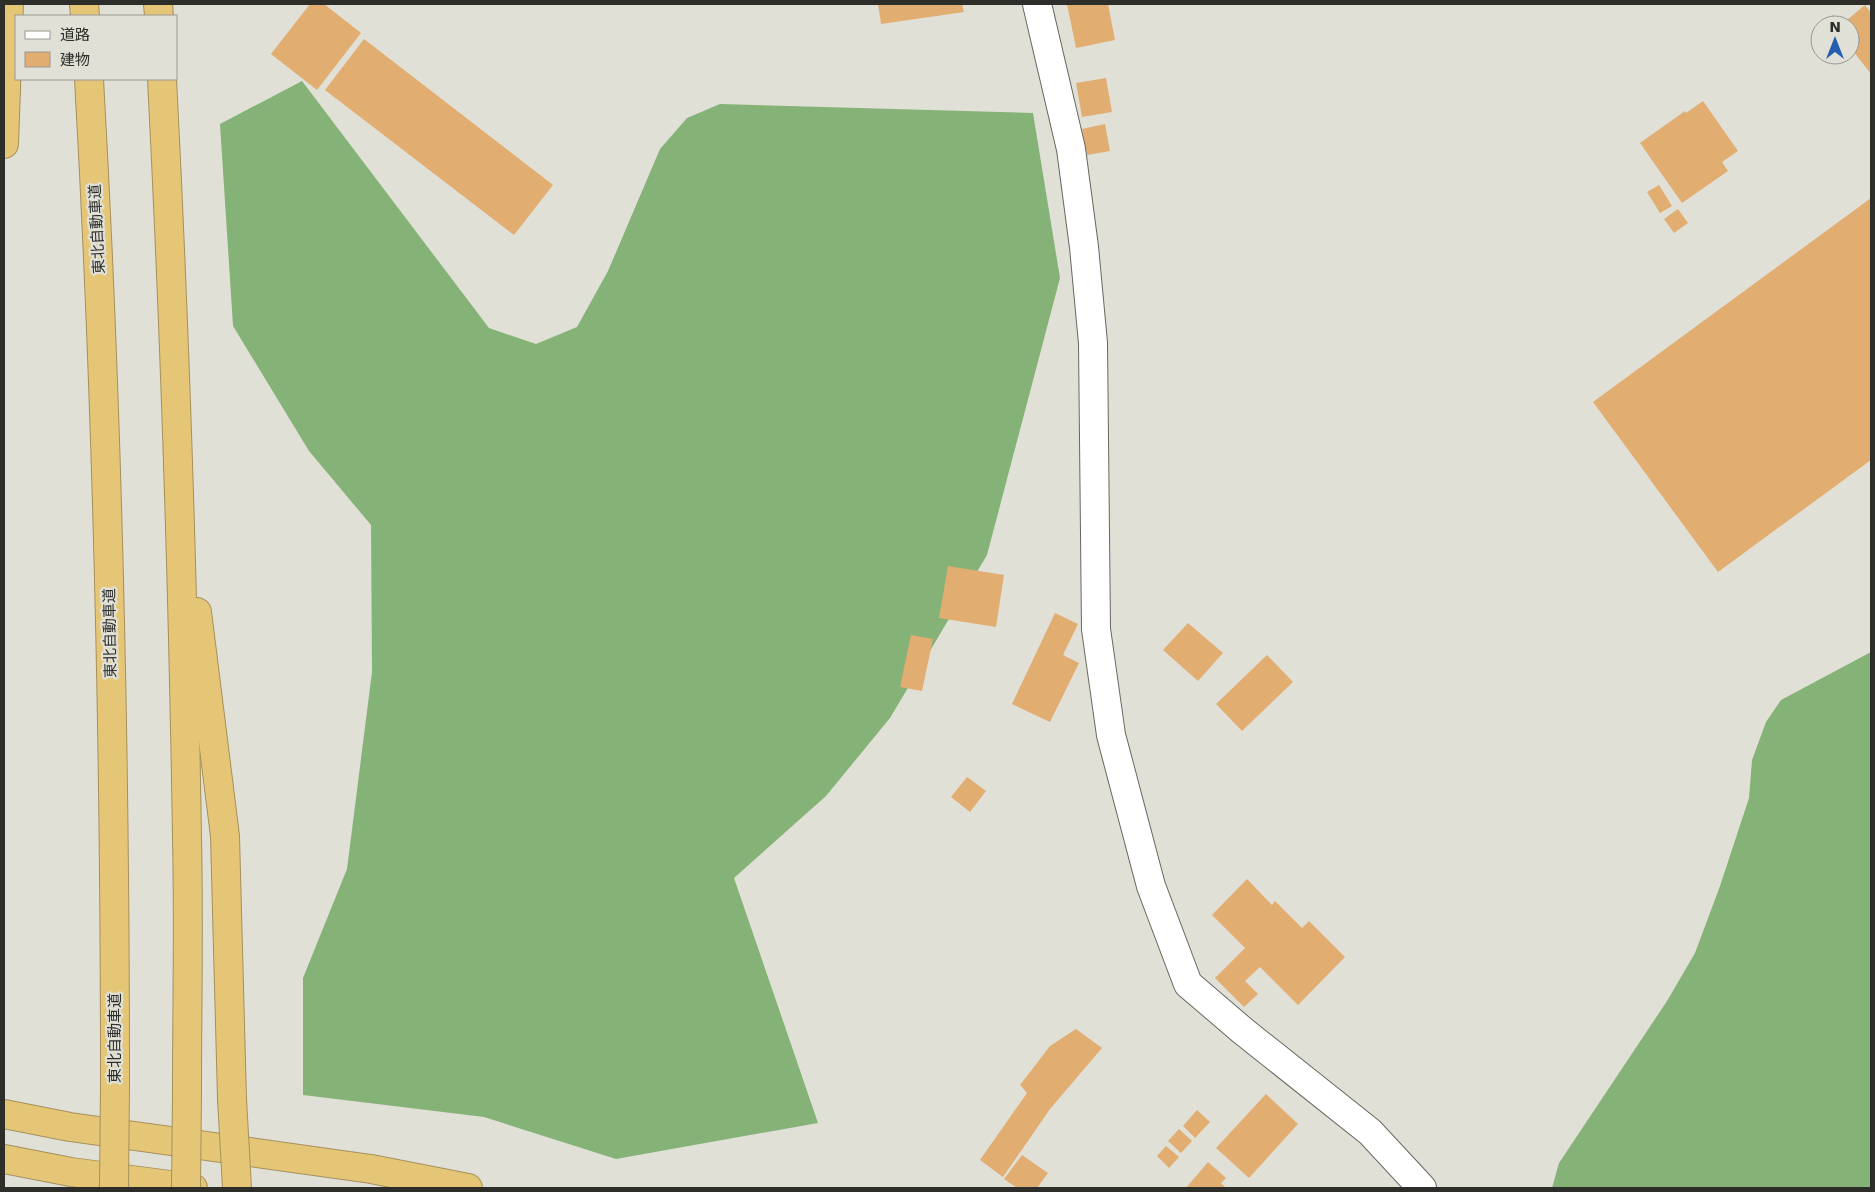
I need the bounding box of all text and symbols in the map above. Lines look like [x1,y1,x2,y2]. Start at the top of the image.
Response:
legend [15,15,178,80]
north arrow [1810,15,1860,65]
text: N [1829,19,1841,35]
text: 道路 [60,26,90,44]
text: 建物 [60,51,90,69]
street label: 東北自動車道 [86,184,108,274]
street label: 東北自動車道 [100,588,120,678]
street label: 東北自動車道 [106,993,124,1083]

